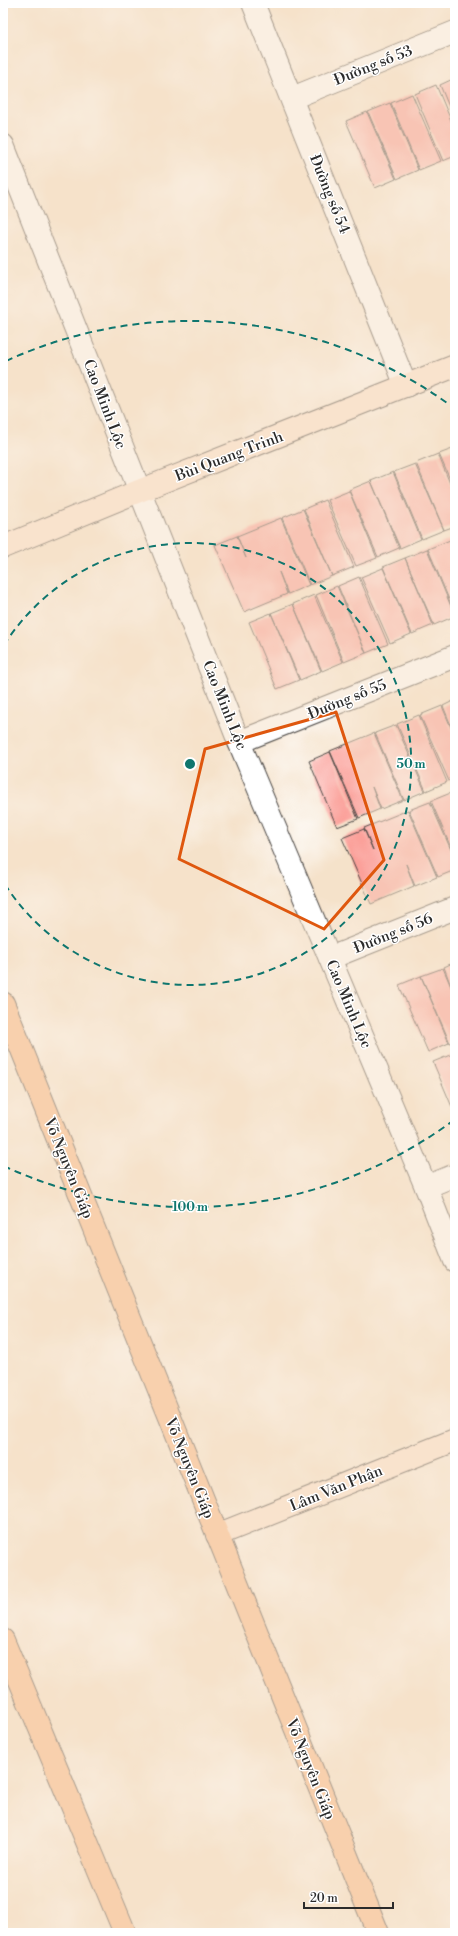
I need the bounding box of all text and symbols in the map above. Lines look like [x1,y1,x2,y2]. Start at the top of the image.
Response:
street label: Đường số 53 [331,41,415,90]
street label: Đường số 54 [305,152,354,237]
street label: Cao Minh Lộc [79,357,130,452]
street label: Bùi Quang Trinh [171,427,286,486]
street label: Cao Minh Lộc [198,658,251,753]
street label: Đường số 55 [305,675,389,724]
centre of rings [183,757,197,771]
text: 50 m [396,757,426,772]
street label: Đường số 56 [351,909,436,958]
street label: Cao Minh Lộc [321,957,376,1051]
street label: Võ Nguyên Giáp [39,1114,97,1221]
text: 100 m [172,1200,208,1215]
street label: Võ Nguyên Giáp [160,1414,218,1521]
street label: Lâm Văn Phận [287,1461,385,1516]
street label: Võ Nguyên Giáp [281,1715,339,1822]
scale bar [304,1884,393,1910]
text: 20 m [310,1891,338,1906]

